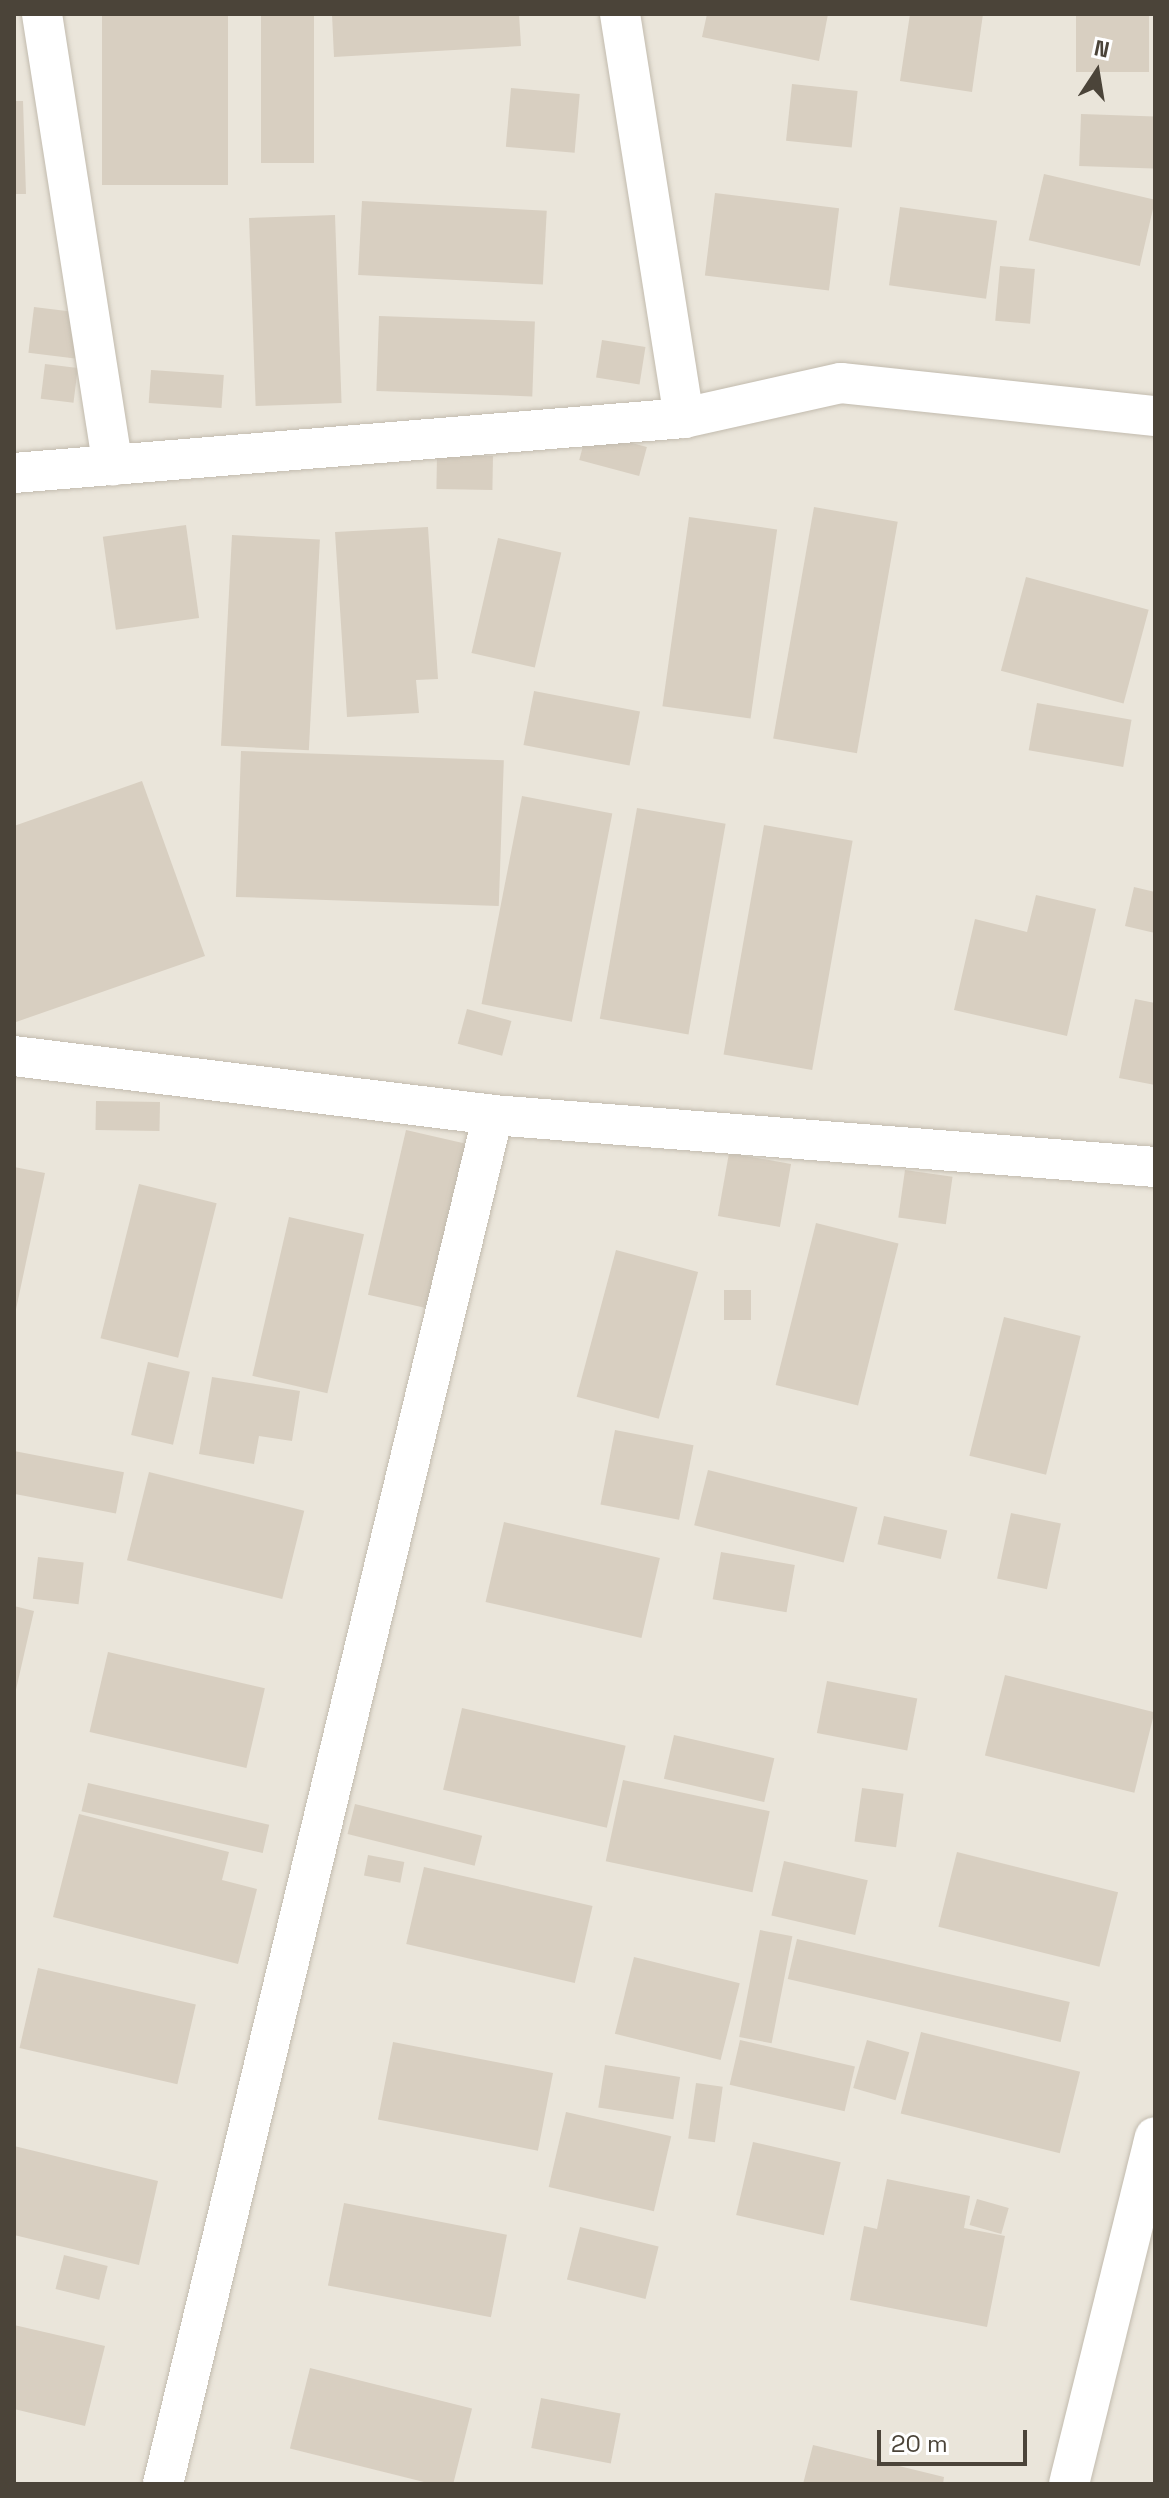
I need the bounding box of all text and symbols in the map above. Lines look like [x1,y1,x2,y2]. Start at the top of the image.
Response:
north arrow [1057,32,1137,112]
text: N [1092,33,1112,64]
scale bar [881,2414,1031,2464]
text: 20 m [891,2428,948,2459]

